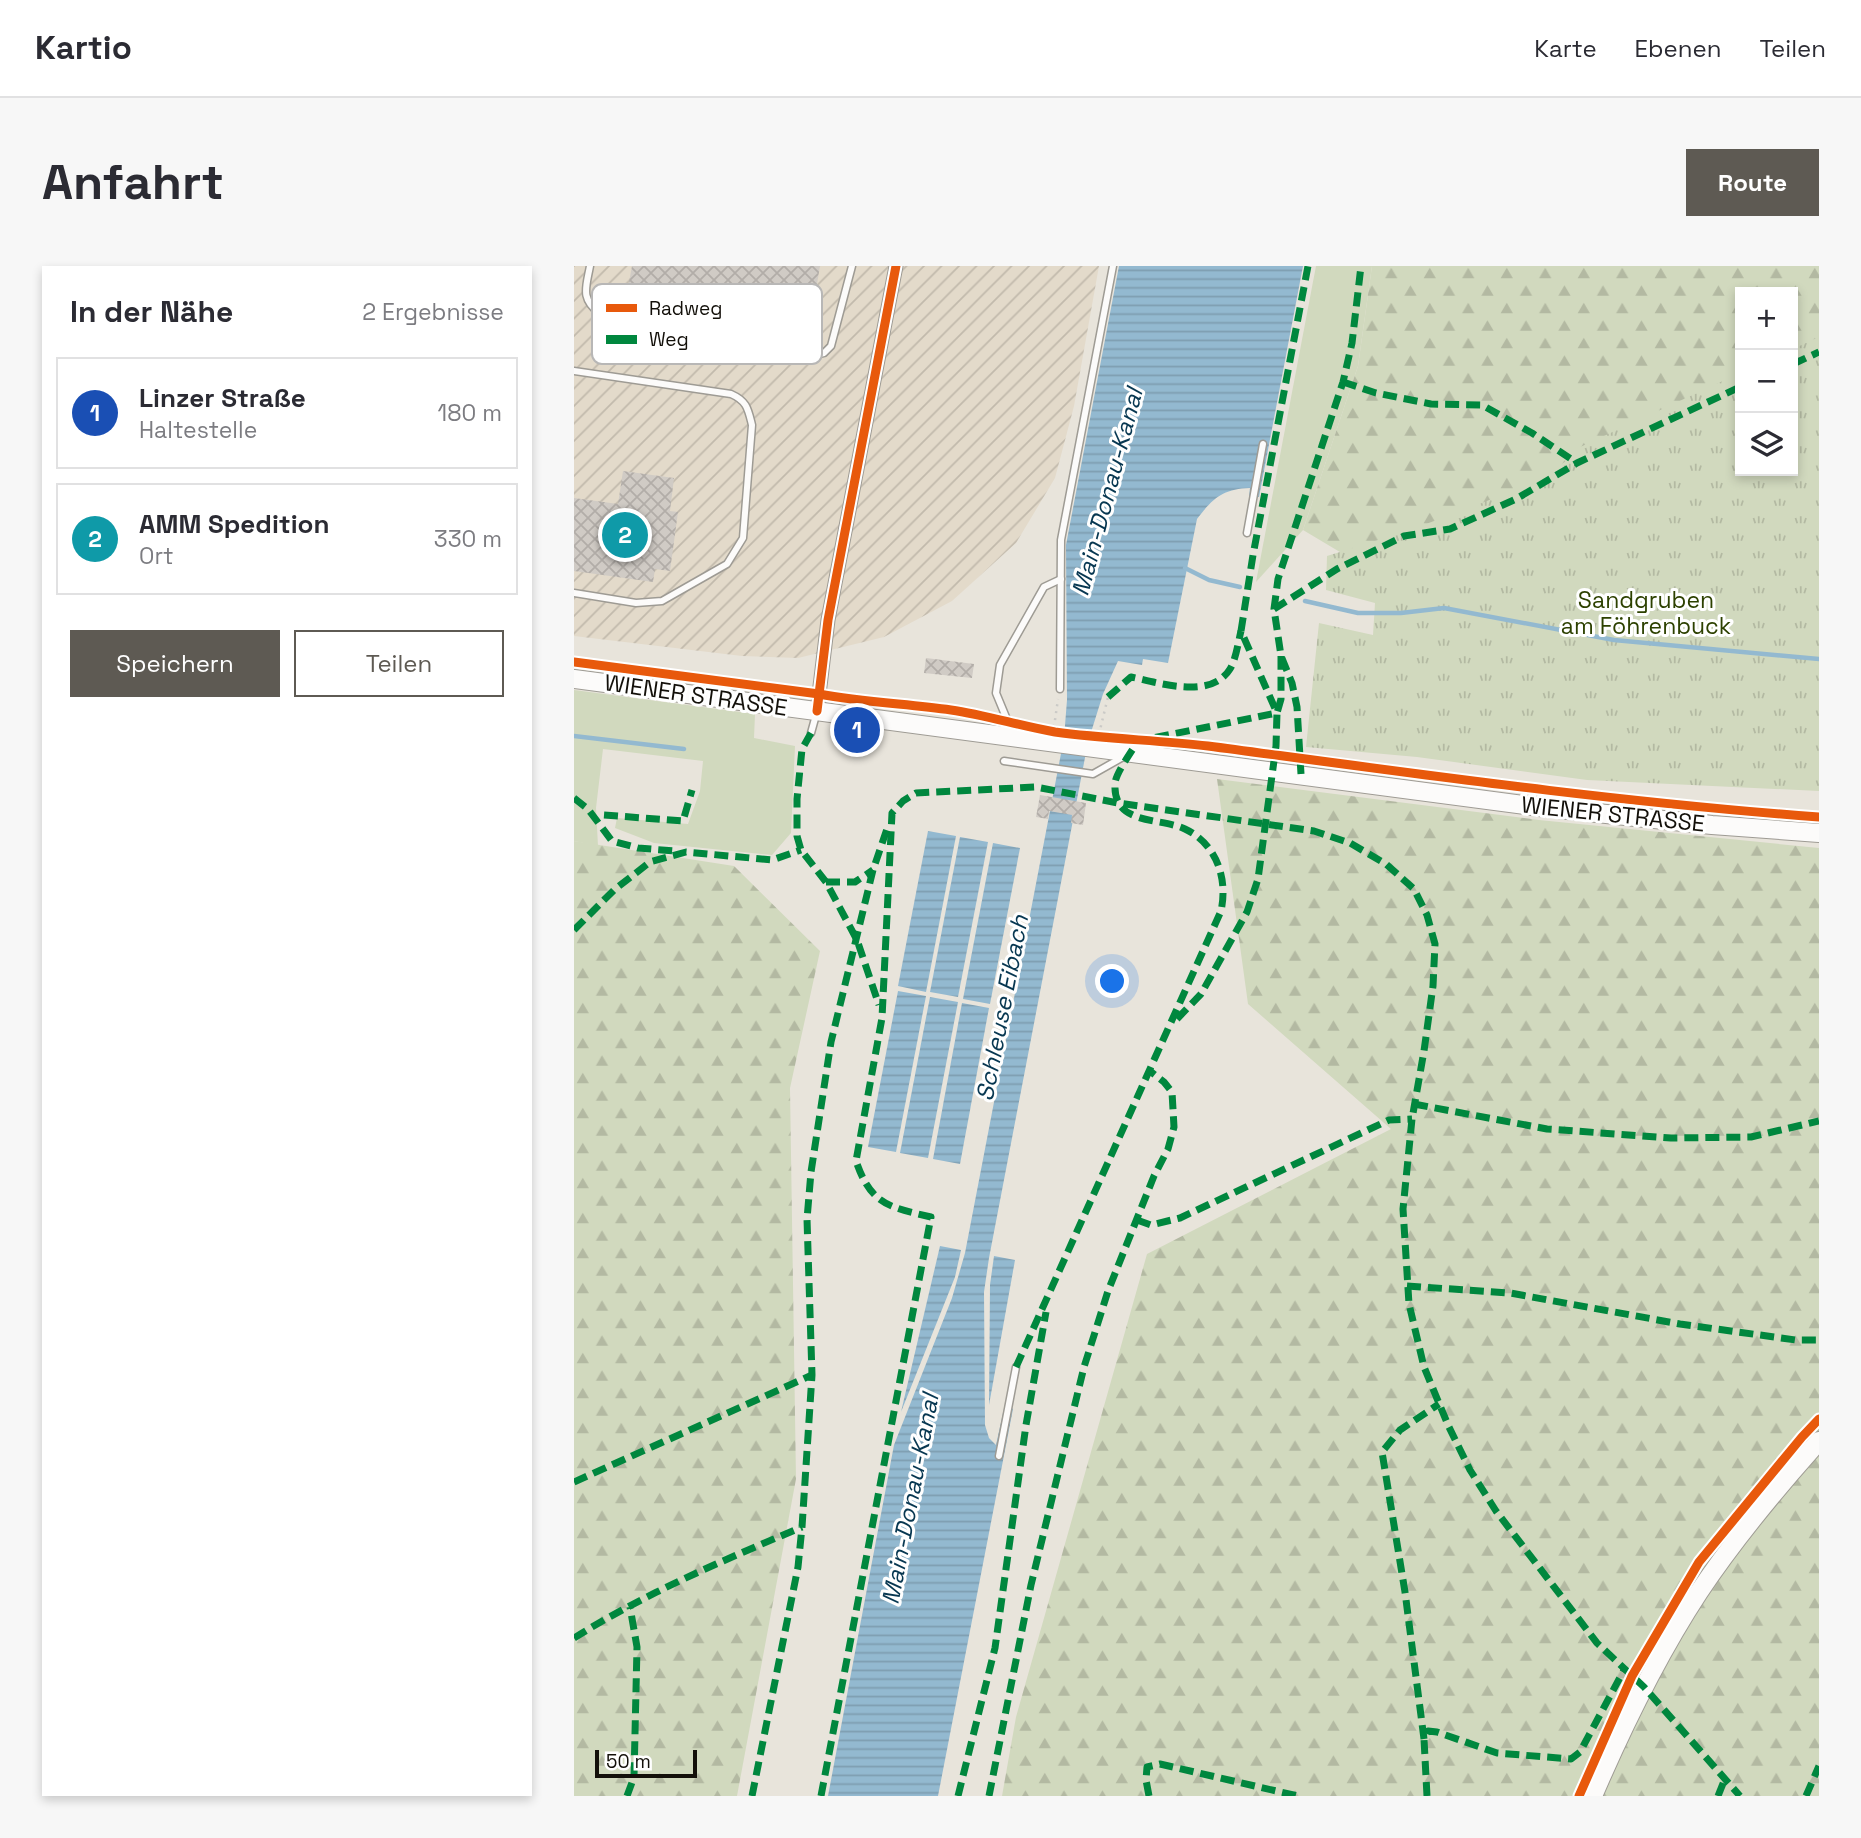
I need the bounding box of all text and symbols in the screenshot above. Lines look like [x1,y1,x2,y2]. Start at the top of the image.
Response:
text: Kartio [35,27,132,69]
text: Karte [1534,33,1597,64]
text: Ebenen [1635,33,1721,64]
text: Teilen [1759,33,1826,64]
button: Route [1686,149,1819,216]
text: Anfahrt [42,151,224,213]
legend [592,284,822,364]
map controls [1735,287,1798,476]
button: + [1735,287,1798,350]
text: In der Nähe [70,292,233,331]
text: Radweg [649,296,722,321]
text: 2 Ergebnisse [362,297,504,327]
text: Weg [649,327,689,352]
button: − [1735,350,1798,413]
text: Linzer Straße [139,381,306,415]
water label: Main-Donau-Kanal [1064,382,1150,599]
text: 1 [90,398,100,428]
text: 180 m [438,398,502,428]
button: layers [1735,413,1798,476]
text: Haltestelle [139,415,257,445]
text: AMM Spedition [139,507,330,541]
pin: 2 [602,509,648,561]
text: 2 [88,524,102,554]
text: 330 m [434,524,502,554]
text: Ort [139,541,174,571]
park label: Sandgruben am Föhrenbuck [1561,585,1731,641]
button: Speichern [70,630,280,697]
button: Teilen [294,630,504,697]
street label: WIENER STRASSE [603,667,789,723]
pin: 1 [834,704,880,756]
street label: WIENER STRASSE [1520,789,1706,839]
water label: Schleuse Eibach [969,911,1035,1104]
your location [1095,964,1129,998]
water label: Main-Donau-Kanal [874,1388,946,1607]
scale bar [595,1747,696,1779]
text: 50 m [606,1749,651,1774]

